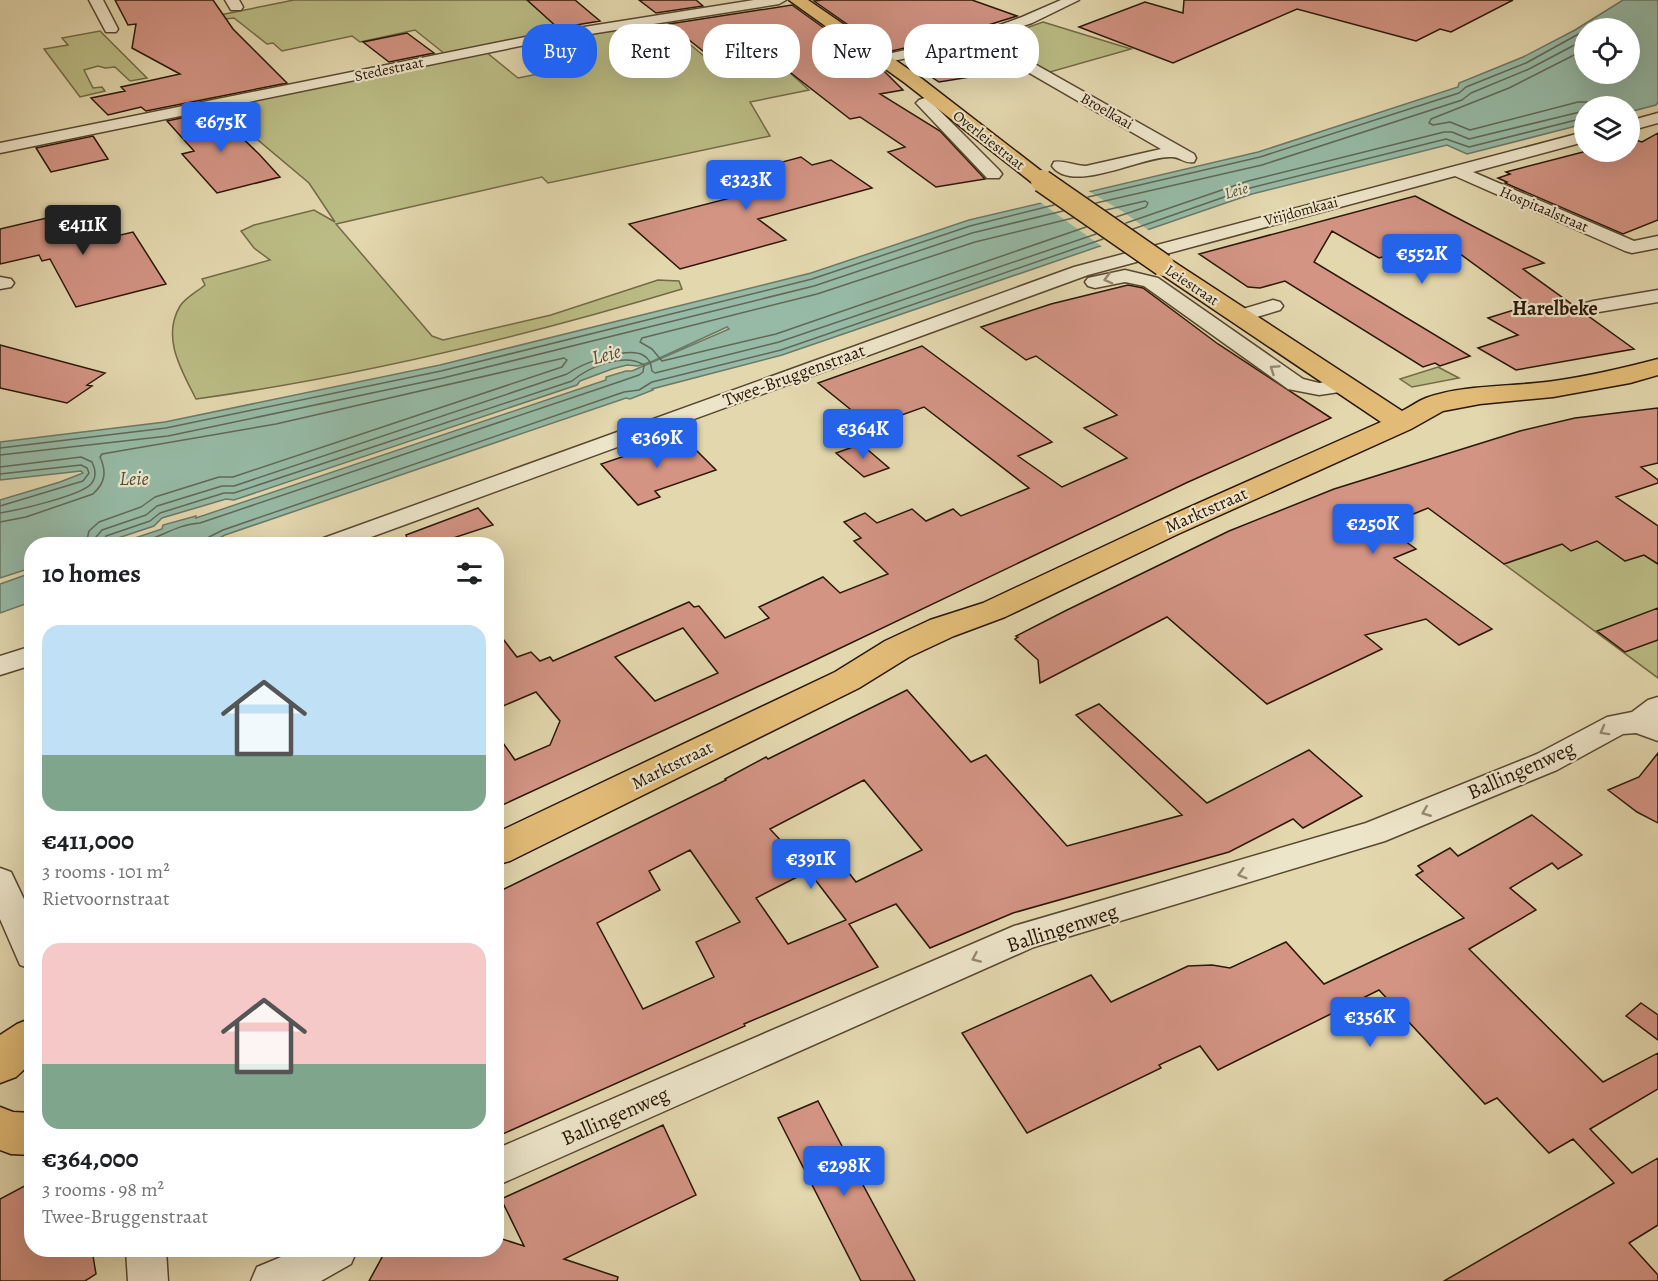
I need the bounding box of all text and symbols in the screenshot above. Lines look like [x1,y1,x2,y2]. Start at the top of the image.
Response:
map controls [1574,18,1640,162]
button: locate [1574,18,1640,84]
chip: Buy [522,24,597,78]
chip: Rent [609,24,691,78]
chip: Filters [703,24,800,78]
chip: New [812,24,892,78]
chip: Apartment [904,24,1039,78]
street label: Stedestraat [353,52,425,86]
street label: Broelkaai [1077,88,1137,134]
button: layers [1574,96,1640,162]
pin: €675K [179,102,263,153]
street label: Overleiestraat [949,106,1029,174]
text: €675K [195,108,247,135]
pin: €323K [704,160,788,211]
text: €323K [720,166,772,193]
water label: Leie [1222,177,1251,205]
street label: Hospitaalstraat [1496,181,1592,237]
street label: Vrijdomkaai [1261,192,1340,231]
pin: €411K [41,205,125,256]
text: €411K [59,211,107,238]
pin: €552K [1380,234,1464,285]
text: €552K [1396,240,1448,267]
street label: Leiestraat [1161,260,1223,310]
one-way arrow [1103,272,1114,284]
district label: Harelbeke [1512,295,1598,322]
water label: Leie [588,338,624,371]
street label: Twee-Bruggenstraat [720,338,868,412]
one-way arrow [1270,365,1281,376]
pin: €364K [821,409,905,460]
text: €364K [837,415,889,442]
pin: €369K [615,418,699,469]
text: €369K [631,424,683,451]
water label: Leie [119,465,149,492]
street label: Marktstraat [1161,481,1251,539]
pin: €250K [1331,504,1415,555]
text: €250K [1347,510,1399,537]
text: 10 homes [42,556,141,591]
icon: filters [453,557,486,590]
icon: home [210,664,318,772]
one-way arrow [1599,724,1610,735]
street label: Ballingenweg [1463,734,1580,806]
street label: Marktstraat [627,735,717,795]
one-way arrow [1422,805,1433,817]
text: €411,000 [42,823,134,858]
pin: €391K [769,839,853,890]
text: €391K [786,845,836,872]
text: 3 rooms · 101 m² [42,858,170,885]
one-way arrow [1237,867,1248,879]
text: Rietvoornstraat [42,885,170,912]
street label: Ballingenweg [1003,897,1122,959]
one-way arrow [971,951,982,963]
icon: home [210,982,318,1090]
pin: €356K [1328,997,1412,1048]
text: €356K [1344,1003,1396,1030]
street label: Ballingenweg [557,1080,674,1152]
text: €364,000 [42,1141,139,1176]
pin: €298K [802,1146,886,1197]
text: €298K [817,1152,871,1179]
text: 3 rooms · 98 m² [42,1176,164,1203]
text: Twee-Bruggenstraat [42,1203,208,1230]

